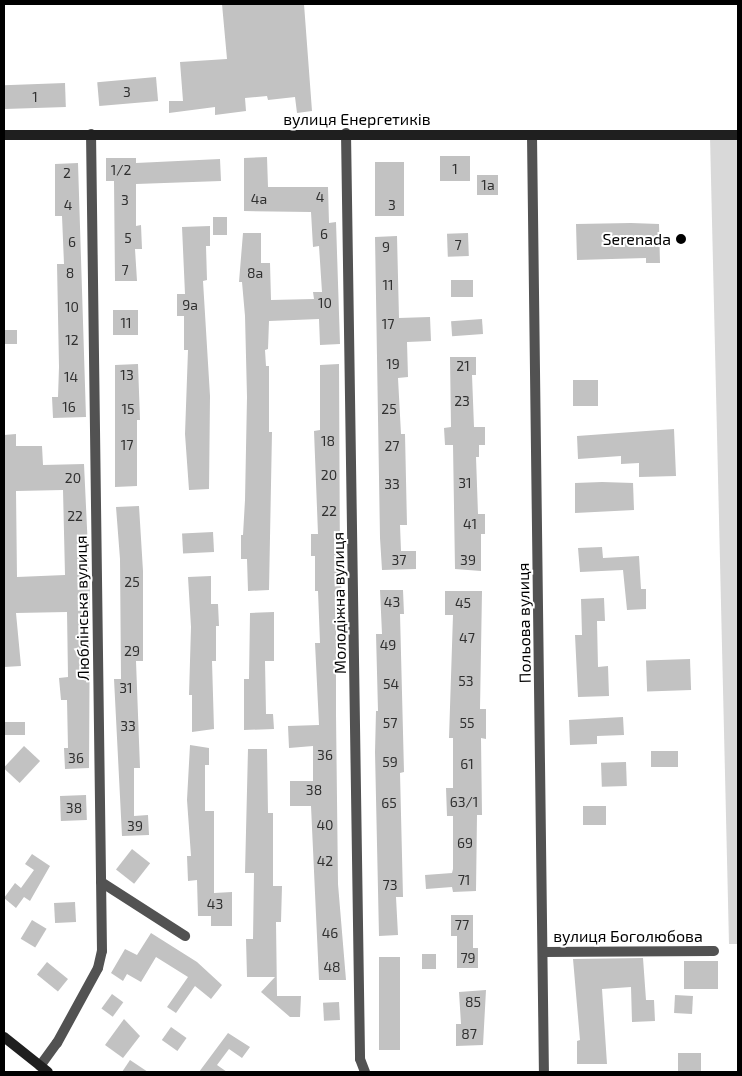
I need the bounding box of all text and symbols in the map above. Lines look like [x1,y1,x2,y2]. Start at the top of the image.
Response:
house number: 3 [123,84,131,100]
house number: 1 [32,89,38,105]
street label: вулиця Енергетиків [283,109,431,129]
house number: 1 [452,161,458,177]
house number: 1/2 [111,162,131,178]
house number: 2 [63,165,71,181]
house number: 1а [481,177,495,193]
house number: 4 [316,189,324,205]
house number: 4а [251,191,267,207]
house number: 3 [121,192,129,208]
house number: 4 [64,197,72,213]
house number: 3 [388,197,396,213]
house number: 6 [320,226,328,242]
place label: Serenada [603,229,671,249]
house number: 5 [124,230,132,246]
marker: Serenada [675,233,687,245]
house number: 6 [68,234,76,250]
house number: 7 [454,237,462,253]
house number: 9 [382,239,390,255]
house number: 7 [121,262,129,278]
house number: 8 [66,265,74,281]
house number: 8а [247,265,263,281]
house number: 11 [382,277,394,293]
house number: 10 [318,295,332,311]
house number: 9а [182,297,198,313]
house number: 10 [65,299,79,315]
house number: 11 [120,315,132,331]
house number: 17 [382,316,394,332]
house number: 12 [65,332,79,348]
house number: 19 [386,356,400,372]
house number: 21 [456,358,470,374]
house number: 13 [120,367,134,383]
house number: 14 [64,369,78,385]
house number: 23 [454,393,470,409]
house number: 16 [62,399,76,415]
house number: 15 [121,401,135,417]
house number: 25 [381,401,397,417]
house number: 18 [321,433,335,449]
house number: 17 [121,437,133,453]
house number: 27 [384,438,400,454]
house number: 20 [321,467,337,483]
house number: 20 [65,470,81,486]
house number: 31 [458,475,472,491]
house number: 33 [384,476,400,492]
house number: 22 [321,503,337,519]
house number: 22 [67,508,83,524]
house number: 41 [463,516,477,532]
street label: Молодіжна вулиця [328,532,350,674]
street label: Люблінська вулиця [71,535,93,681]
house number: 37 [392,552,406,568]
house number: 39 [460,552,476,568]
street label: Польова вулиця [513,563,535,683]
house number: 25 [124,574,140,590]
house number: 43 [384,594,400,610]
house number: 45 [455,595,471,611]
house number: 47 [459,630,475,646]
house number: 49 [380,637,396,653]
house number: 29 [124,643,140,659]
house number: 53 [458,673,474,689]
house number: 54 [383,676,399,692]
house number: 31 [119,680,133,696]
house number: 57 [383,715,397,731]
house number: 55 [459,715,475,731]
house number: 33 [120,718,136,734]
house number: 36 [317,747,333,763]
house number: 36 [68,750,84,766]
house number: 59 [382,754,398,770]
house number: 61 [460,756,474,772]
house number: 38 [306,782,322,798]
house number: 63/1 [450,794,478,810]
house number: 65 [381,795,397,811]
house number: 38 [66,800,82,816]
house number: 40 [316,817,334,833]
house number: 39 [127,818,143,834]
house number: 69 [457,835,473,851]
house number: 42 [317,853,333,869]
house number: 71 [458,872,470,888]
house number: 73 [383,877,397,893]
house number: 43 [207,896,223,912]
house number: 77 [455,917,469,933]
house number: 46 [322,925,338,941]
street label: вулиця Боголюбова [553,926,703,946]
house number: 79 [460,950,476,966]
house number: 48 [323,959,341,975]
house number: 85 [465,994,481,1010]
house number: 87 [461,1026,477,1042]

